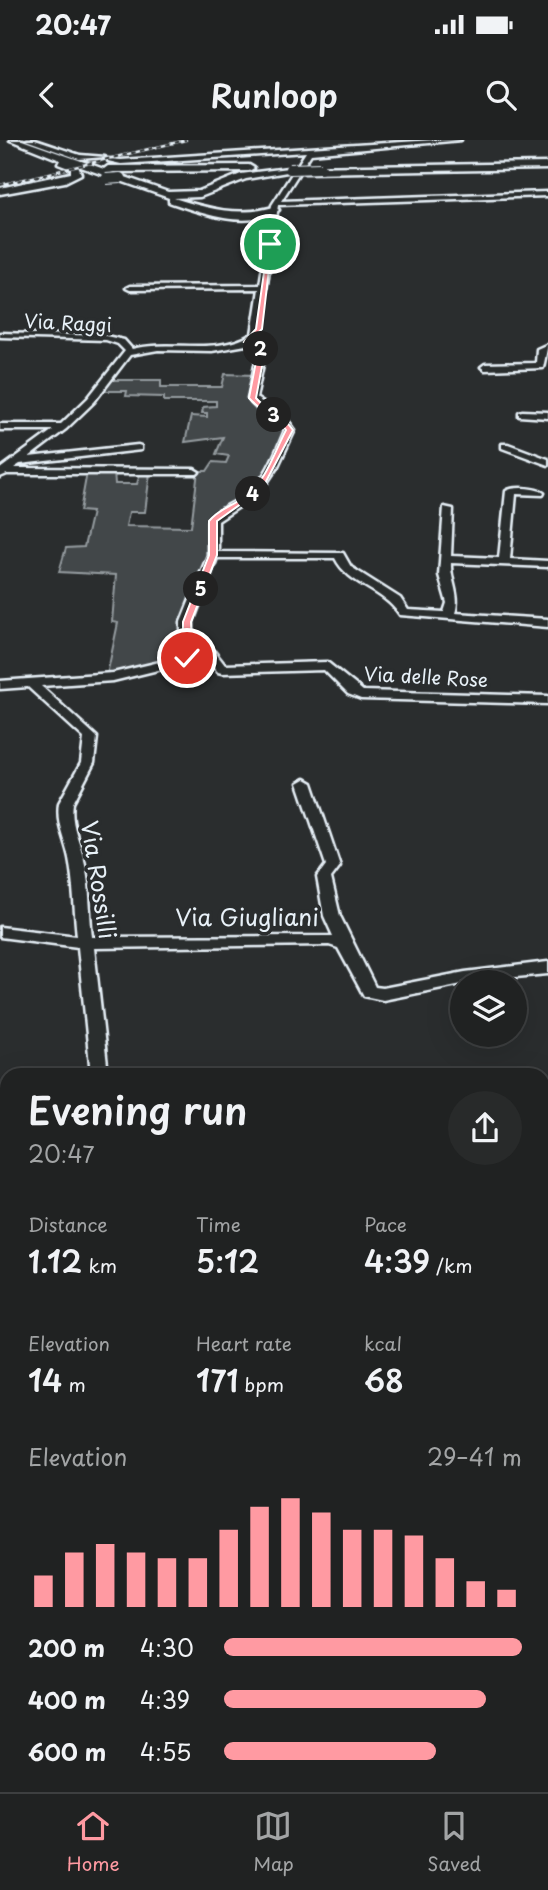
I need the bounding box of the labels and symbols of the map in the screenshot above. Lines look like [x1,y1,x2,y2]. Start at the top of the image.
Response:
pin [240,214,300,274]
street label: Via Raggi [24,306,113,338]
pin: 2 [244,332,278,367]
pin: 3 [256,398,292,432]
pin: 4 [236,476,270,512]
pin: 5 [184,572,218,606]
pin [157,628,217,688]
street label: Via delle Rose [363,659,489,693]
street label: Via Rossilli [73,818,126,941]
street label: Via Giugliani [175,899,319,934]

